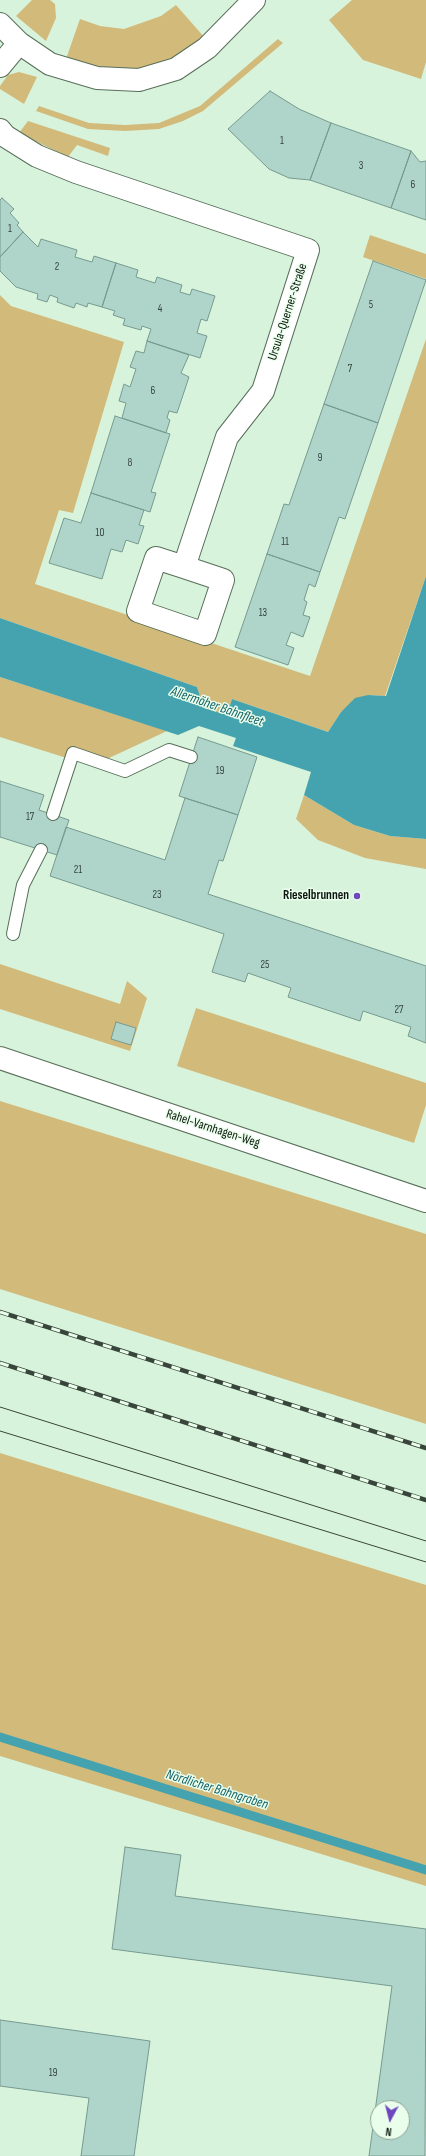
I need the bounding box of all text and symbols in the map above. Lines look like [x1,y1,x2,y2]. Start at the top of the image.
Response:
house number: 1 [280,134,284,148]
house number: 3 [359,159,363,173]
house number: 6 [411,178,415,192]
house number: 1 [8,222,12,236]
house number: 2 [55,260,59,274]
street label: Ursula-Querner-Straße [265,262,311,362]
house number: 5 [369,298,373,312]
house number: 4 [158,302,162,316]
house number: 7 [348,362,352,376]
house number: 6 [151,384,155,398]
house number: 9 [318,451,322,465]
house number: 8 [128,456,132,470]
house number: 10 [96,526,104,540]
house number: 11 [281,535,289,549]
house number: 13 [259,606,267,620]
water label: Allermöher Bahnfleet [168,683,266,731]
house number: 19 [216,764,224,778]
house number: 17 [26,810,34,824]
house number: 21 [74,863,82,877]
house number: 23 [152,888,162,902]
place label: Rieselbrunnen [283,888,349,904]
marker: Rieselbrunnen [352,891,362,901]
house number: 25 [261,958,269,972]
house number: 27 [395,1003,403,1017]
street label: Rahel-Varnhagen-Weg [164,1106,262,1152]
water label: Nördlicher Bahngraben [164,1766,270,1814]
house number: 19 [49,2066,57,2080]
north arrow [370,2100,410,2140]
text: N [385,2125,392,2138]

